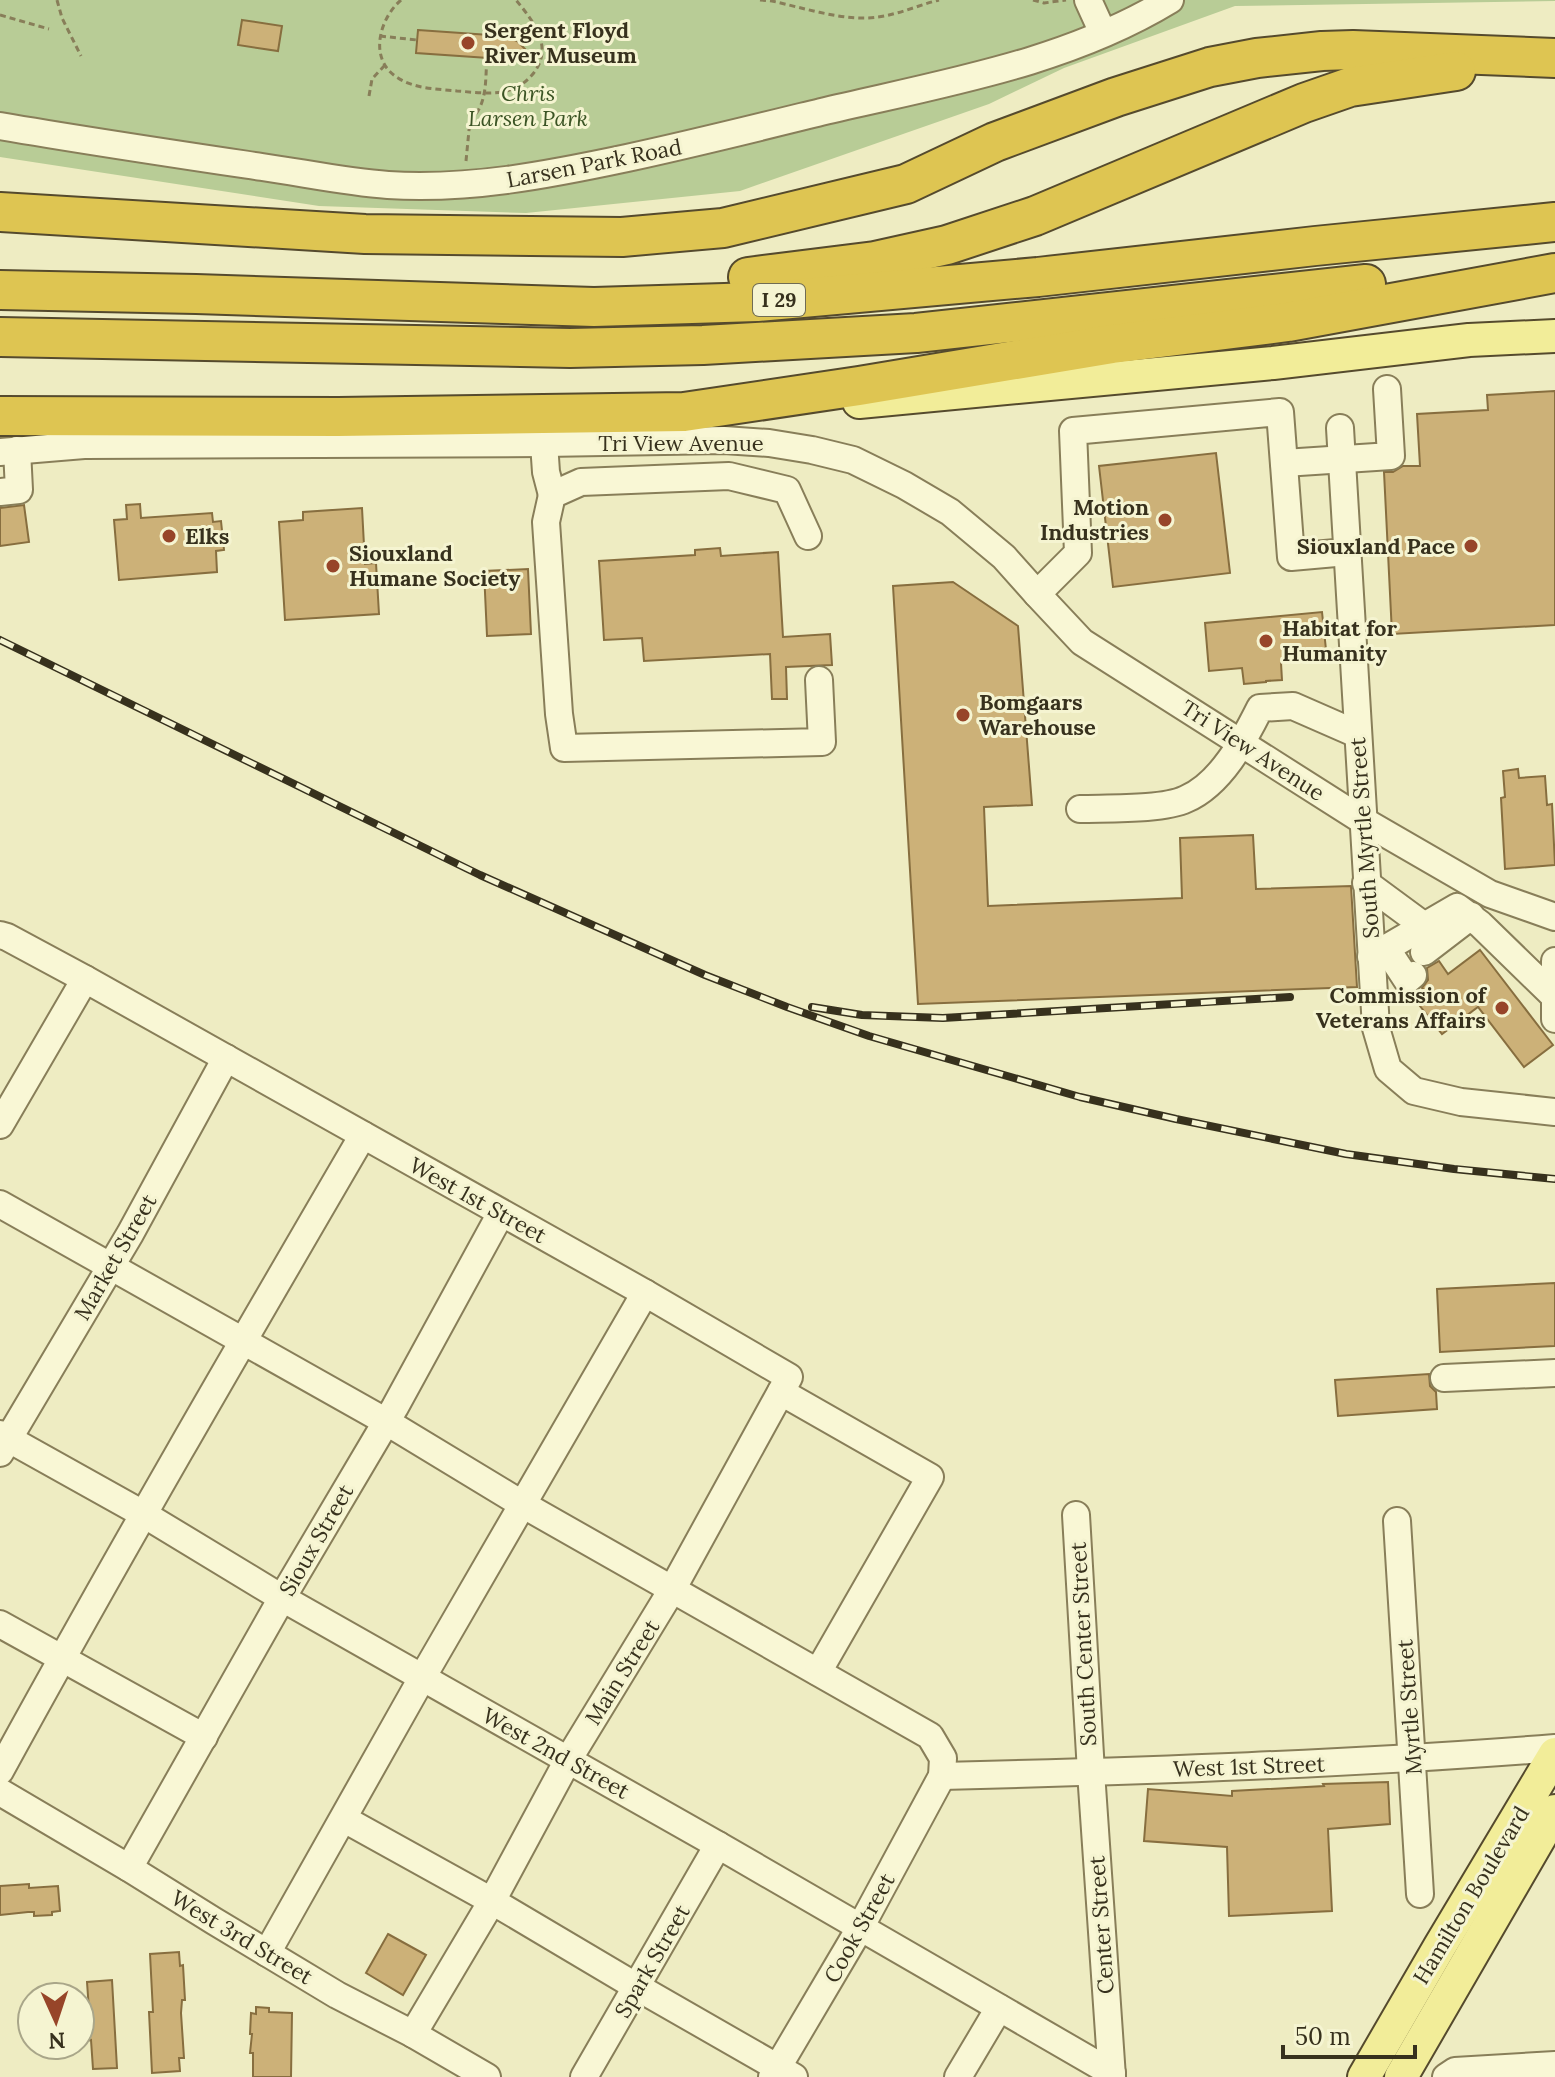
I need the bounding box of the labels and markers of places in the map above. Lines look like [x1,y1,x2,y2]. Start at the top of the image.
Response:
place label: Sergent Floyd River Museum [484,16,637,69]
marker: Sergent Floyd River Museum [459,34,477,52]
place label: Motion Industries [1040,493,1149,546]
marker: Motion Industries [1156,511,1174,529]
place label: Elks [185,522,229,550]
marker: Elks [160,527,178,545]
place label: Siouxland Pace [1297,532,1455,560]
marker: Siouxland Pace [1462,537,1480,555]
place label: Siouxland Humane Society [349,539,521,592]
marker: Siouxland Humane Society [324,557,342,575]
place label: Habitat for Humanity [1282,614,1398,667]
marker: Habitat for Humanity [1257,632,1275,650]
place label: Bomgaars Warehouse [979,688,1096,741]
marker: Bomgaars Warehouse [954,706,972,724]
place label: Commission of Veterans Affairs [1316,981,1488,1034]
marker: Commission of Veterans Affairs [1493,999,1511,1017]

